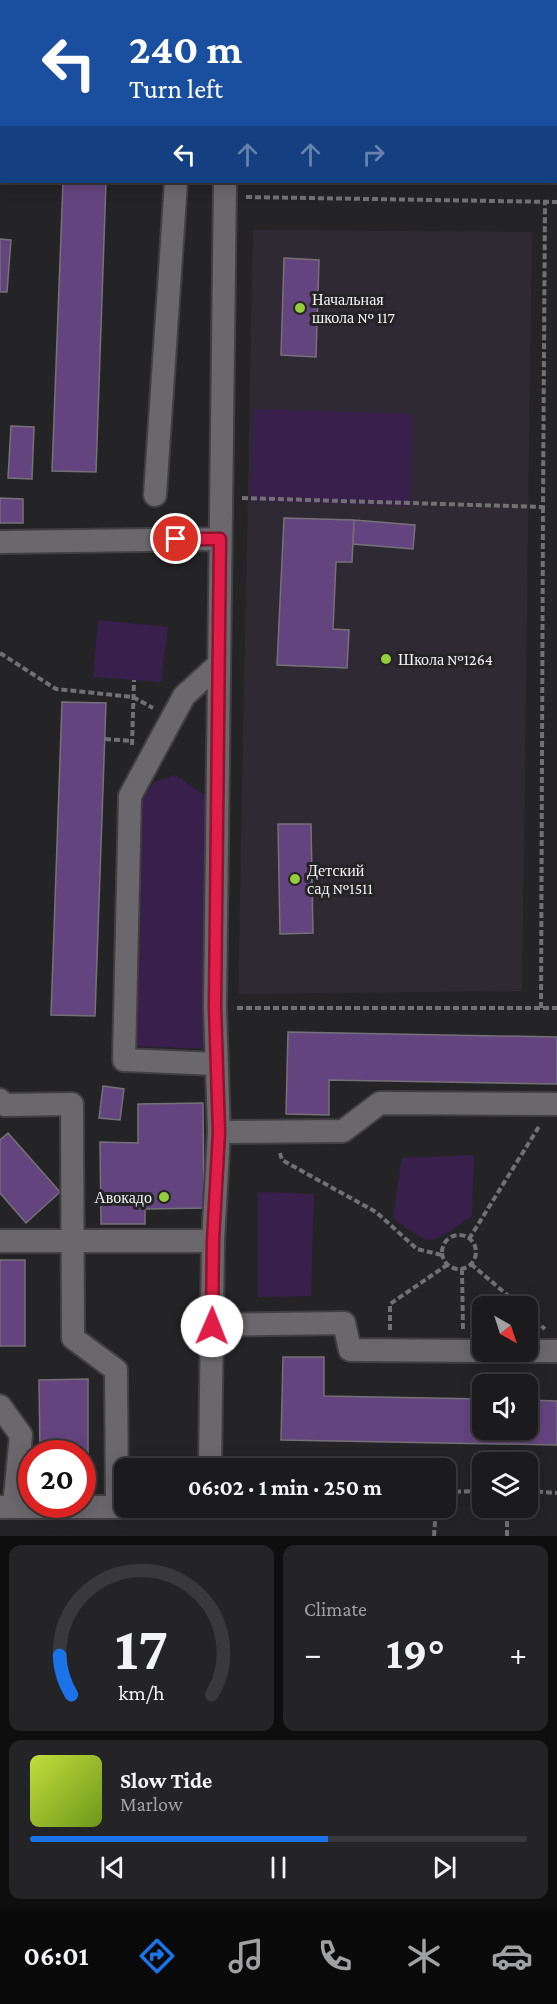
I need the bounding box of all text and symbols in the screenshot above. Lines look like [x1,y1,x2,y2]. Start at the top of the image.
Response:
icon: left [30,24,108,102]
text: 240 m [129,25,242,72]
text: Turn left [129,74,223,104]
icon: left [168,138,201,171]
icon: ahead [231,138,264,171]
icon: ahead [294,138,327,171]
icon: right [357,138,390,171]
place label: Начальная школа № 117 [312,291,396,326]
marker: Начальная школа № 117 [293,301,307,315]
pin [150,513,201,564]
icon: arrive [159,522,192,555]
place label: Школа №1264 [398,651,493,668]
marker: Школа №1264 [379,652,393,666]
place label: Детский сад №1511 [307,862,373,898]
marker: Детский сад №1511 [288,872,302,886]
place label: Авокадо [94,1189,152,1207]
marker: Авокадо [157,1190,171,1204]
position arrow [180,1294,244,1358]
north arrow [472,1296,538,1362]
map controls [472,1296,538,1518]
button: sound [472,1374,538,1440]
speed limit sign: 20 [18,1440,96,1518]
button: layers [472,1452,538,1518]
text: 06:02 · 1 min · 250 m [188,1475,382,1500]
text: Climate [304,1598,367,1620]
text: 17 [115,1613,168,1682]
text: 19° [386,1628,445,1678]
text: − [304,1635,321,1672]
text: + [510,1635,527,1672]
text: km/h [118,1681,165,1705]
text: Slow Tide [120,1768,212,1793]
text: Marlow [120,1793,183,1815]
icon: previous [96,1851,129,1884]
icon: pause [262,1851,295,1884]
icon: next [428,1851,461,1884]
icon: directions [136,1935,178,1977]
icon: music [225,1935,267,1977]
icon: phone [314,1935,356,1977]
icon: climate [403,1935,445,1977]
icon: car [491,1935,533,1977]
text: 06:01 [23,1941,89,1971]

